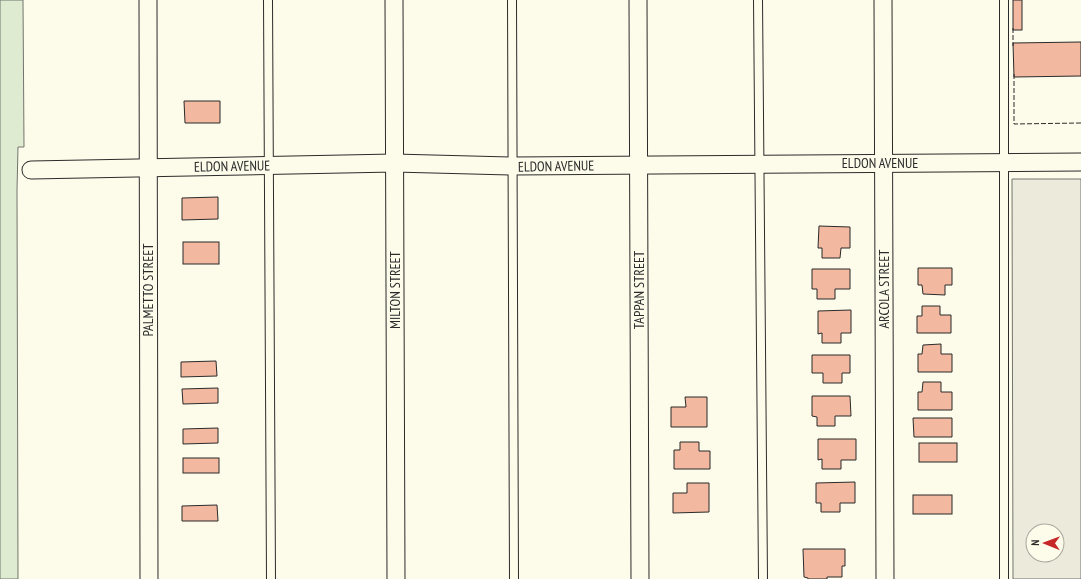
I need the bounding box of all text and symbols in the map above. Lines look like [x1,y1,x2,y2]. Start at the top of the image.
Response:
street label: ELDON AVENUE [842,154,918,172]
street label: ELDON AVENUE [194,156,270,176]
street label: ELDON AVENUE [518,156,594,176]
street label: PALMETTO STREET [139,243,157,337]
street label: ARCOLA STREET [875,249,893,329]
street label: MILTON STREET [386,250,404,329]
street label: TAPPAN STREET [630,250,648,329]
north arrow [1025,523,1065,563]
text: N [1028,540,1042,546]

